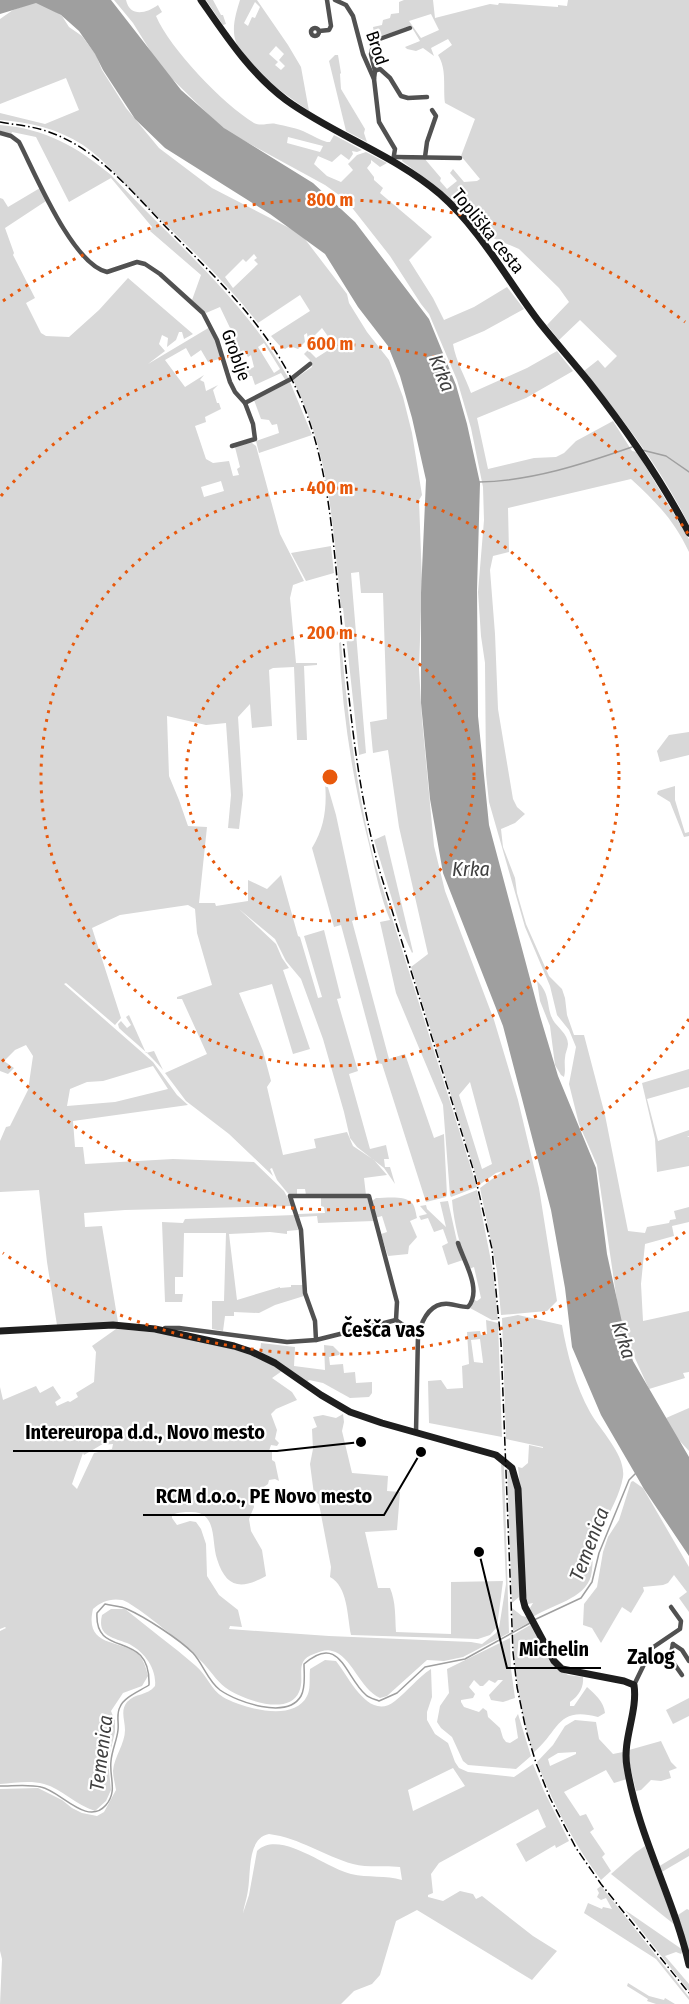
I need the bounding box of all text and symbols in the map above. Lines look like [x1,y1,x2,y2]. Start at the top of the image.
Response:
street label: Brod [361,28,393,68]
street label: Topliška cesta [447,184,529,278]
text: 800 m [307,189,353,211]
street label: Groblje [217,326,255,384]
text: 600 m [307,333,353,355]
water label: Krka [424,351,460,395]
text: 400 m [307,477,353,499]
text: 200 m [306,622,353,644]
centre of rings [320,767,340,787]
water label: Krka [452,857,490,881]
district label: Češča vas [341,1315,425,1343]
water label: Krka [607,1318,641,1362]
callout: Intereuropa d.d., Novo mesto [13,1413,277,1451]
text: Intereuropa d.d., Novo mesto [25,1420,265,1444]
callout: RCM d.o.o., PE Novo mesto [143,1477,384,1515]
text: RCM d.o.o., PE Novo mesto [156,1484,373,1508]
water label: Temenica [564,1504,614,1584]
callout: Michelin [507,1630,601,1668]
text: Michelin [519,1637,589,1661]
district label: Zalog [627,1644,675,1670]
water label: Temenica [84,1714,118,1792]

